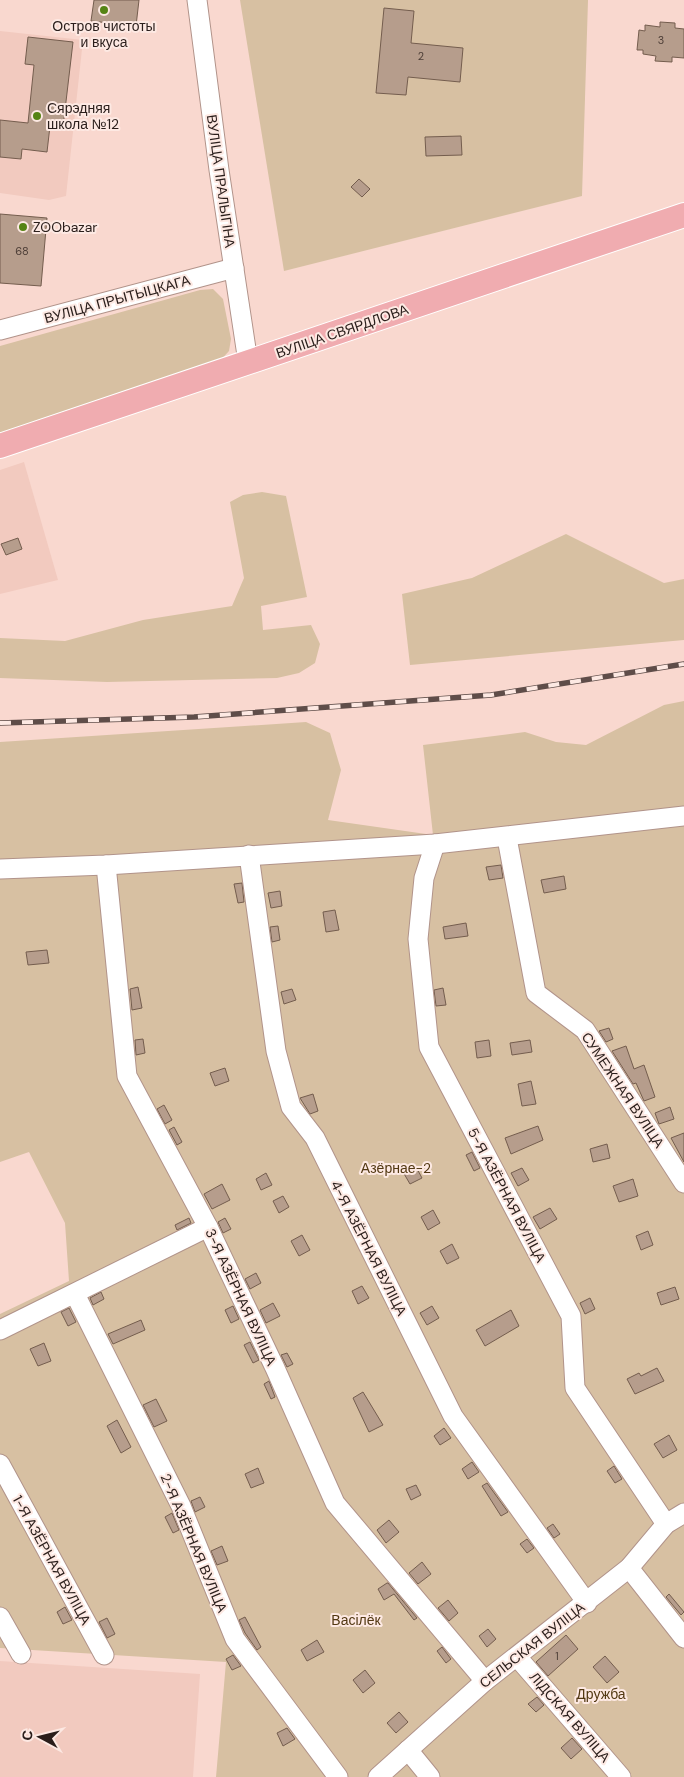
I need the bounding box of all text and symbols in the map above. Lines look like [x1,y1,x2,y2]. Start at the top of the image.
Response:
marker: Остров чистоты и вкуса [98,4,110,16]
place label: Остров чистоты и вкуса [52,17,156,51]
house number: 3 [658,33,664,47]
house number: 2 [418,49,424,63]
place label: Сярэдняя школа №12 [47,99,119,133]
marker: Сярэдняя школа №12 [31,110,43,122]
street label: ВУЛІЦА ПРАЛЫГІНА [203,113,239,249]
place label: ZOObazar [33,218,98,236]
marker: ZOObazar [17,221,29,233]
house number: 68 [15,244,29,258]
street label: ВУЛІЦА ПРЫТЫЦКАГА [42,271,193,327]
street label: ВУЛІЦА СВЯРДЛОВА [273,300,411,362]
street label: СУМЕЖНАЯ ВУЛІЦА [578,1029,669,1152]
street label: 5-Я АЗЁРНАЯ ВУЛІЦА [464,1125,550,1266]
park label: Азёрнае-2 [361,1159,431,1177]
street label: 4-Я АЗЁРНАЯ ВУЛІЦА [327,1177,411,1319]
street label: 3-Я АЗЁРНАЯ ВУЛІЦА [201,1226,281,1369]
street label: 2-Я АЗЁРНАЯ ВУЛІЦА [157,1471,232,1616]
street label: 1-Я АЗЁРНАЯ ВУЛІЦА [9,1492,95,1629]
street label: СЕЛЬСКАЯ ВУЛІЦА [476,1598,589,1692]
park label: Васілёк [331,1611,382,1629]
house number: 1 [555,1649,559,1663]
street label: ЛІДСКАЯ ВУЛІЦА [526,1668,615,1766]
park label: Дружба [576,1685,626,1703]
north arrow [15,1712,65,1762]
text: С [18,1729,37,1742]

